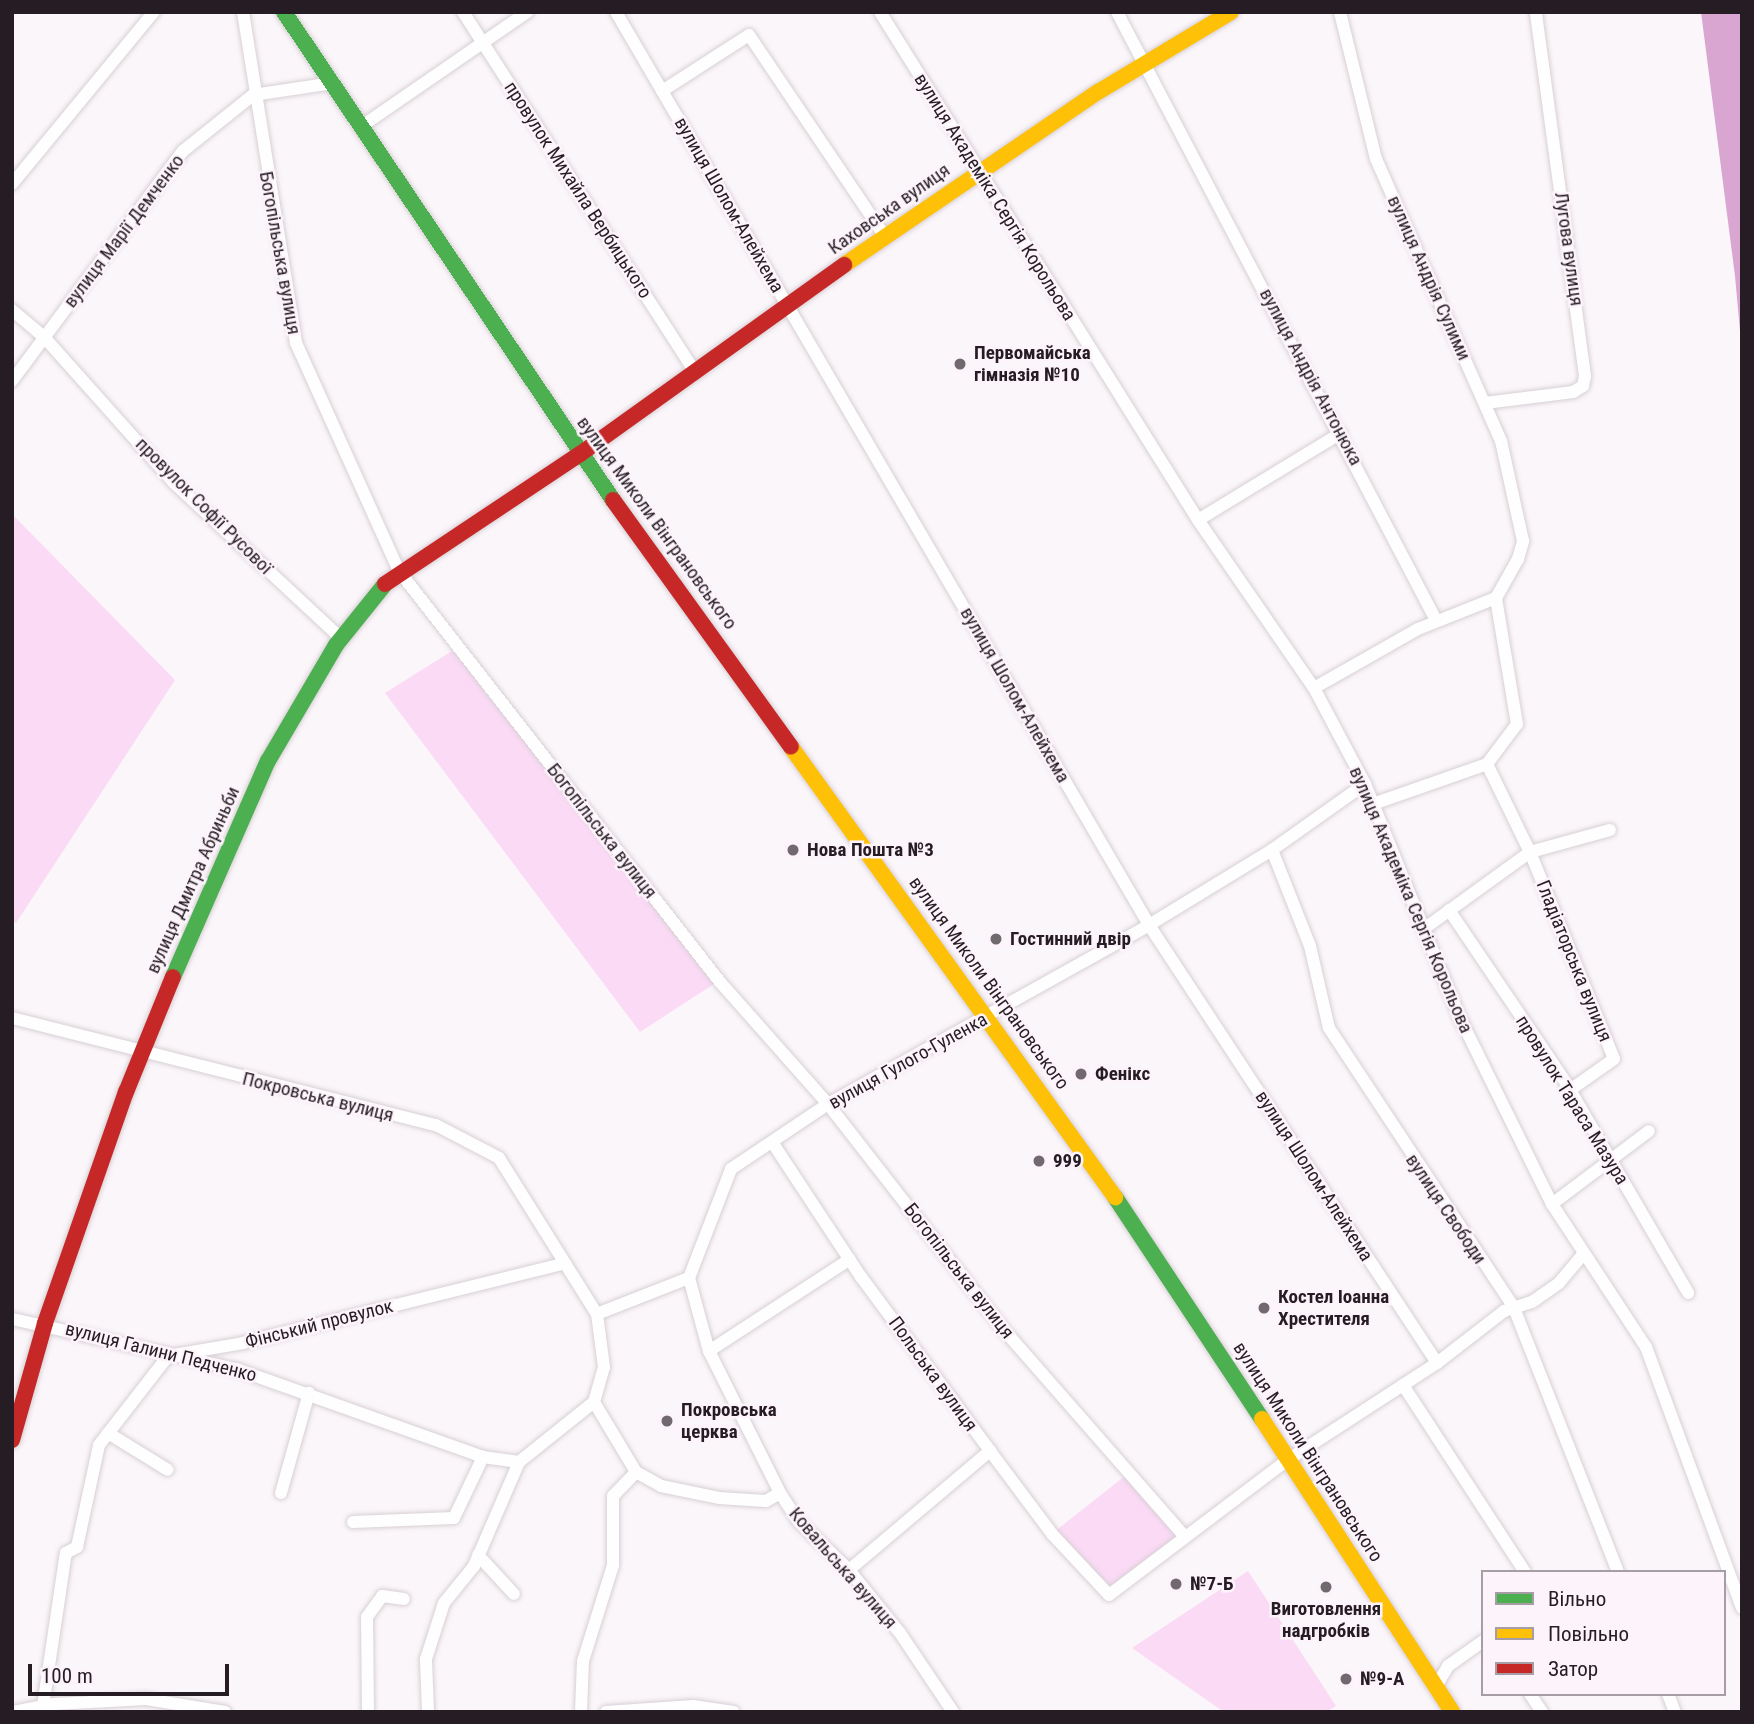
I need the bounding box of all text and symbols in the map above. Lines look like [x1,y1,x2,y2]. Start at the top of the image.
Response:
street label: вулиця Академіка Сергія Корольова [909,69,1081,325]
street label: провулок Михайла Вербицького [499,77,657,303]
street label: вулиця Шолом-Алейхема [669,113,789,297]
street label: вулиця Марії Демченко [59,150,189,312]
street label: Каховська вулиця [824,159,954,259]
street label: Богопільська вулиця [254,170,306,336]
street label: Лугова вулиця [1550,191,1588,307]
street label: вулиця Андрія Сулими [1382,192,1476,364]
street label: вулиця Андрія Антонюка [1255,285,1367,469]
place label: Первомайська гімназія №10 [974,342,1091,386]
marker: Первомайська гімназія №10 [952,356,968,372]
street label: вулиця Миколи Вінграновського [572,412,742,634]
street label: провулок Софії Русової [131,433,277,579]
street label: вулиця Шолом-Алейхема [955,603,1075,787]
street label: Богопільська вулиця [542,759,662,903]
street label: вулиця Академіка Сергія Корольова [1344,763,1478,1037]
street label: вулиця Дмитра Абриньби [142,783,244,977]
place label: Нова Пошта №3 [807,839,934,861]
marker: Нова Пошта №3 [785,842,801,858]
street label: вулиця Миколи Вінграновського [904,872,1074,1094]
street label: Гладіаторська вулиця [1531,877,1617,1045]
place label: Гостинний двір [1010,928,1131,950]
marker: Гостинний двір [988,931,1004,947]
street label: вулиця Гулого-Гуленка [825,1008,991,1114]
street label: провулок Тараса Мазура [1511,1011,1633,1189]
place label: Фенікс [1095,1063,1150,1085]
marker: Фенікс [1073,1066,1089,1082]
street label: Покровська вулиця [240,1067,396,1127]
street label: вулиця Шолом-Алейхема [1250,1086,1378,1266]
place label: 999 [1053,1150,1082,1172]
street label: вулиця Свободи [1401,1150,1491,1268]
marker: 999 [1031,1153,1047,1169]
street label: Богопільська вулиця [899,1199,1019,1343]
place label: Костел Іоанна Хрестителя [1278,1286,1389,1330]
street label: Фінський провулок [243,1295,395,1353]
marker: Костел Іоанна Хрестителя [1256,1300,1272,1316]
street label: Польська вулиця [884,1312,982,1436]
street label: вулиця Галини Педченко [63,1317,259,1387]
street label: вулиця Миколи Вінграновського [1228,1338,1388,1566]
place label: Покровська церква [681,1399,777,1443]
marker: Покровська церква [659,1413,675,1429]
street label: Ковальська вулиця [784,1503,902,1633]
legend [1481,1570,1726,1696]
place label: №7-Б [1190,1573,1233,1595]
marker: №7-Б [1168,1576,1184,1592]
marker: Виготовлення надгробків [1318,1579,1334,1595]
text: Вільно [1548,1587,1606,1611]
place label: Виготовлення надгробків [1271,1598,1381,1642]
text: Повільно [1548,1622,1629,1646]
scale bar [32,1650,233,1694]
text: Затор [1548,1657,1598,1681]
text: 100 m [41,1664,93,1688]
place label: №9-А [1360,1668,1404,1690]
marker: №9-А [1338,1671,1354,1687]

